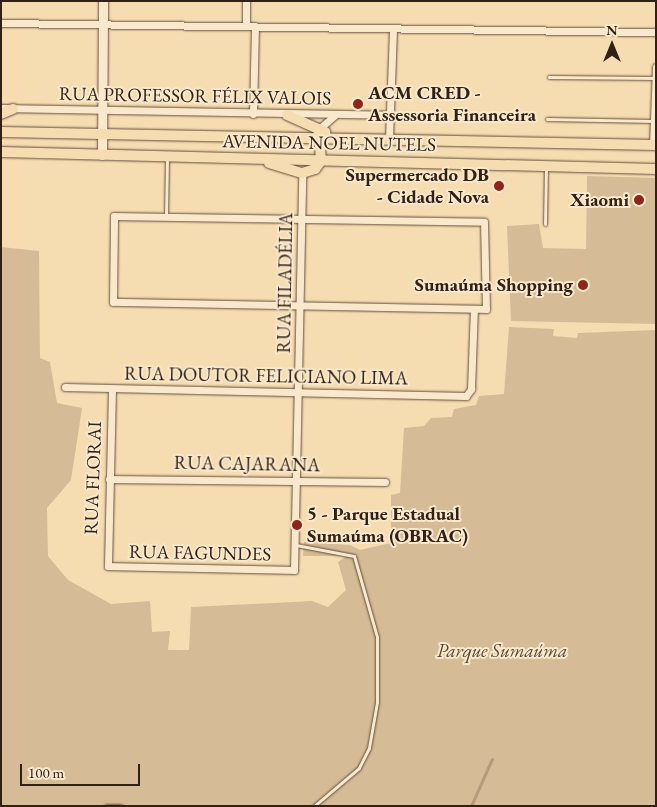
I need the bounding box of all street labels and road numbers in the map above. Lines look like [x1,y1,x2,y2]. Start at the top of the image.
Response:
street label: RUA PROFESSOR FÉLIX VALOIS [59,82,331,110]
street label: AVENIDA NOEL NUTELS [222,130,436,156]
street label: RUA FILADÉLIA [272,212,298,354]
street label: RUA DOUTOR FELICIANO LIMA [124,362,408,390]
street label: RUA FLORAI [80,421,106,535]
street label: RUA CAJARANA [174,451,320,477]
street label: RUA FAGUNDES [129,540,271,566]

